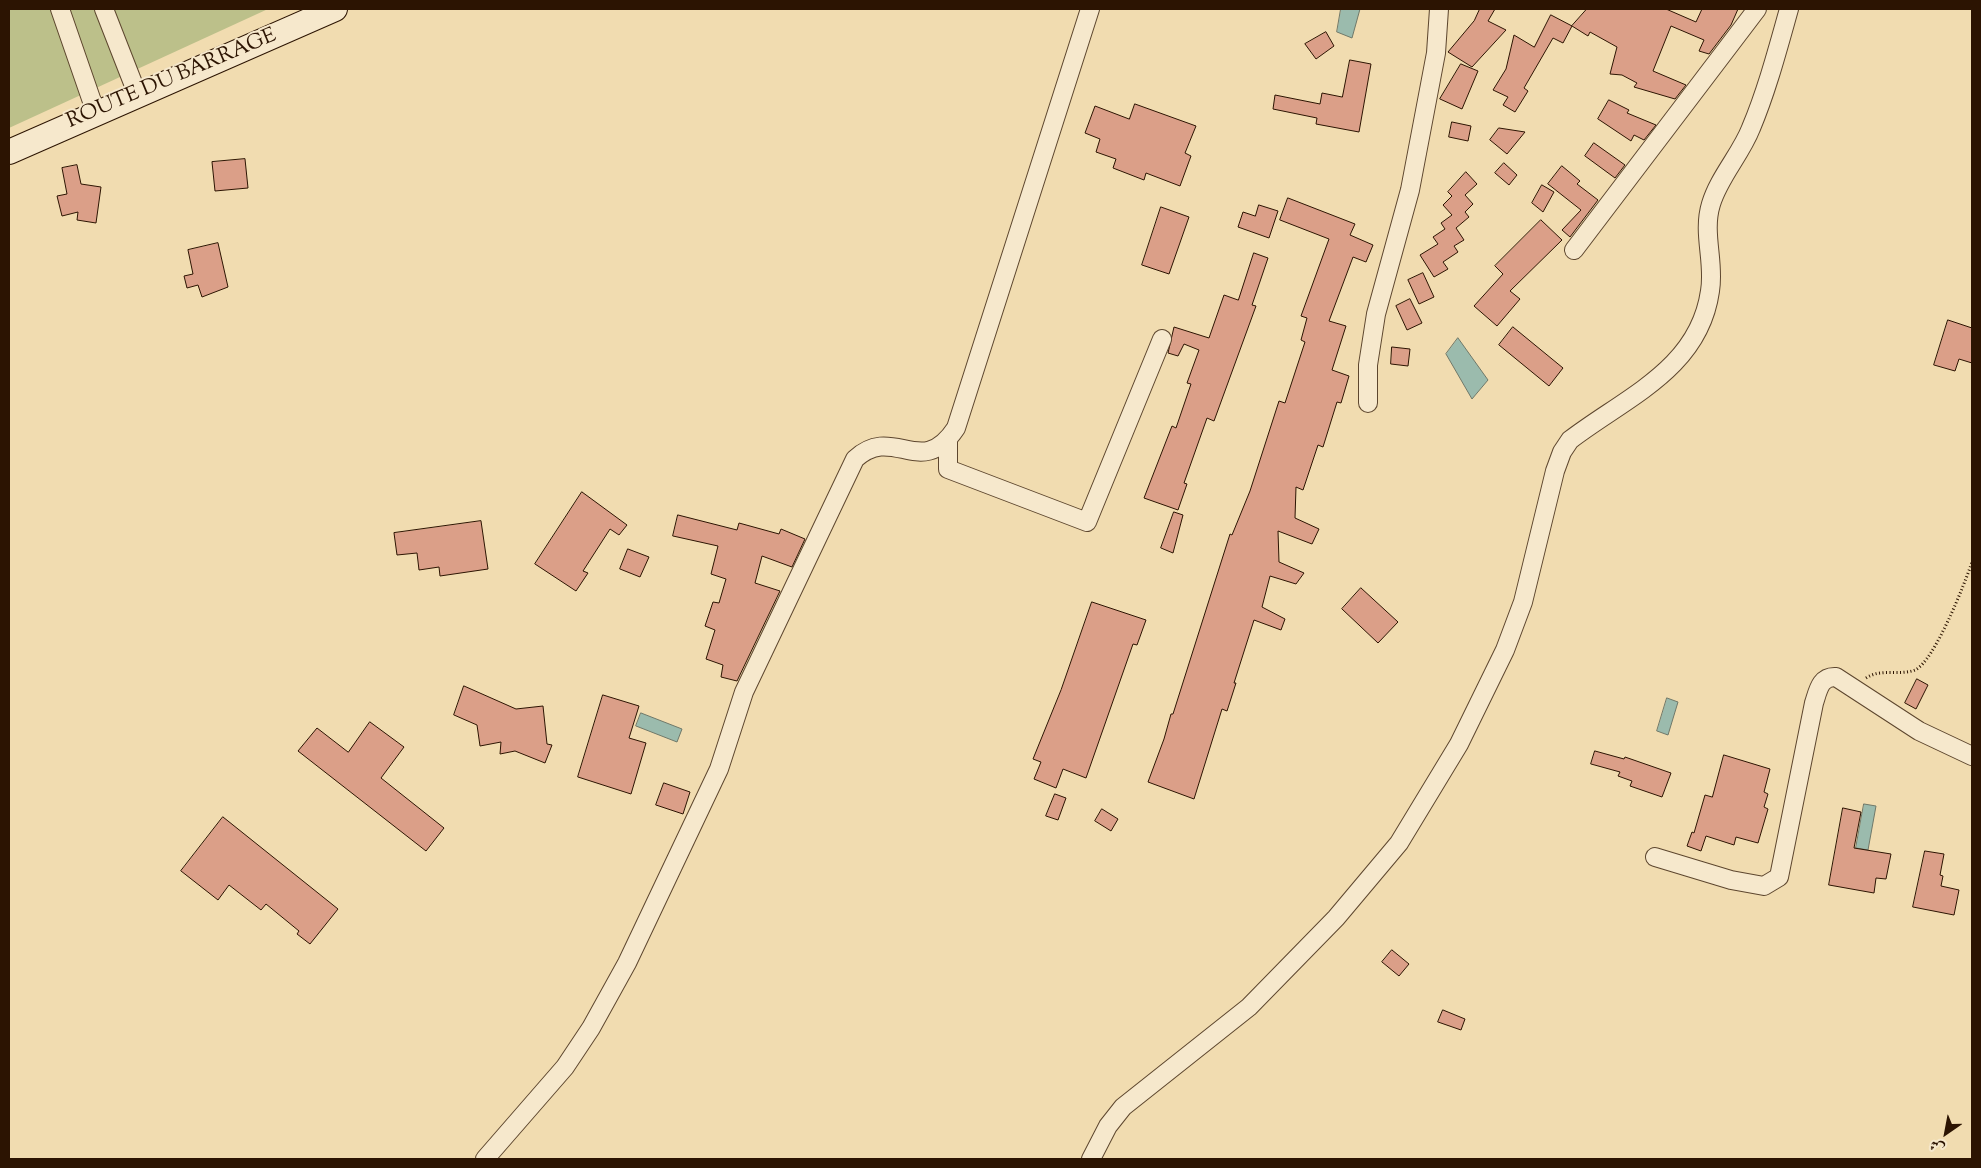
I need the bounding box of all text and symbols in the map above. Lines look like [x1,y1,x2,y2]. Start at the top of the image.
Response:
street label: ROUTE DU BARRAGE [63,24,281,136]
north arrow [1921,1108,1971,1158]
text: ش [1927,1133,1949,1158]

